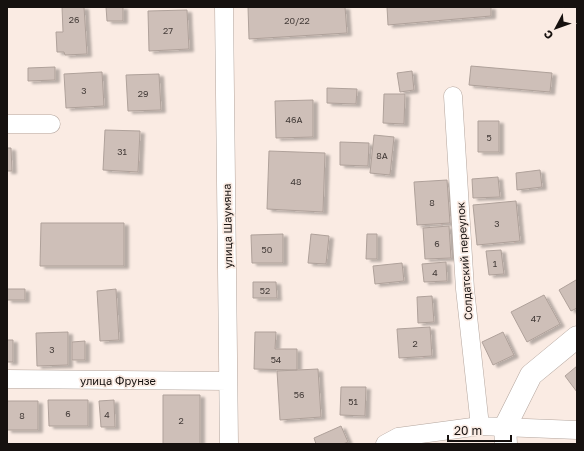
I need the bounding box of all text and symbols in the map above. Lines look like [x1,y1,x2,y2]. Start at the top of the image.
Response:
north arrow [536,8,576,48]
house number: 26 [69,14,79,25]
house number: 20/22 [284,15,310,26]
house number: 27 [163,25,173,36]
text: С [540,28,556,42]
house number: 3 [81,85,87,96]
house number: 29 [138,88,148,99]
house number: 46А [286,114,302,125]
house number: 5 [486,132,492,143]
house number: 31 [117,146,127,157]
house number: 8А [376,150,388,161]
house number: 48 [291,176,301,187]
street label: улица Шаумяна [220,183,234,269]
house number: 8 [429,197,435,208]
street label: Солдатский переулок [453,201,475,320]
house number: 3 [494,218,500,229]
house number: 6 [434,238,440,249]
house number: 50 [262,244,273,255]
house number: 1 [493,258,498,269]
house number: 4 [432,267,438,278]
house number: 52 [260,285,270,296]
house number: 47 [531,313,541,324]
house number: 2 [412,338,418,349]
house number: 3 [49,344,55,355]
house number: 54 [271,354,282,365]
street label: улица Фрунзе [80,374,156,387]
house number: 56 [294,389,304,400]
house number: 51 [348,396,358,407]
house number: 6 [65,408,71,419]
house number: 4 [104,409,110,420]
house number: 8 [19,410,25,421]
house number: 2 [178,415,184,426]
scale bar [448,417,511,443]
text: 20 m [454,423,482,438]

